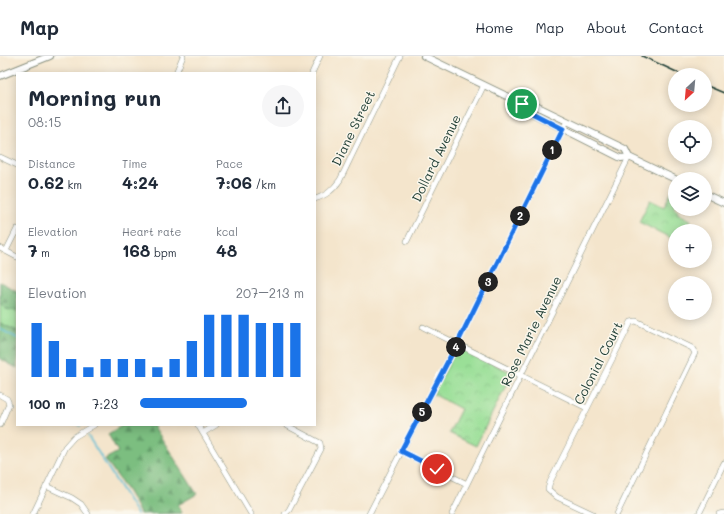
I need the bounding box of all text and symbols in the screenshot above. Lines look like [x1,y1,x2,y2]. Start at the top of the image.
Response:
text: Map [20,15,59,40]
text: Home [475,18,513,37]
text: Map [535,18,564,37]
text: About [586,18,627,37]
text: Contact [649,18,704,37]
north arrow [668,68,712,112]
map controls [668,68,712,320]
text: Morning run [28,83,161,112]
button: share [262,85,304,127]
street label: Diane Street [327,87,378,168]
pin [505,87,539,121]
icon: arrive [511,93,533,115]
street label: Dollard Avenue [407,111,464,204]
text: 08:15 [28,113,61,130]
button: locate [668,120,712,164]
pin: 1 [542,140,562,160]
text: 1 [550,142,554,157]
text: Distance [28,156,75,171]
text: Time [122,156,147,171]
text: Pace [216,156,243,171]
text: 0.62 [28,171,64,193]
text: 4:24 [122,171,158,193]
text: 7:06 [216,171,252,193]
button: layers [668,172,712,216]
text: km [64,177,82,192]
text: /km [252,177,276,192]
pin: 2 [510,206,530,226]
text: 2 [517,208,523,223]
text: Elevation [28,224,77,239]
text: Heart rate [122,224,181,239]
text: kcal [216,224,238,239]
button: + [668,224,712,268]
text: 7 [28,239,37,261]
text: 168 [122,239,150,261]
text: 48 [216,239,237,261]
text: m [37,245,50,260]
text: bpm [150,245,176,260]
pin: 3 [478,272,498,292]
street label: Rose Marie Avenue [496,273,565,389]
text: 3 [485,274,491,289]
button: − [668,276,712,320]
text: Elevation [28,284,86,301]
text: 207–213 m [236,284,304,301]
street label: Colonial Court [569,318,626,407]
pin: 4 [446,337,466,357]
text: 4 [453,339,459,354]
text: 100 m [28,395,65,412]
text: 7:23 [92,395,118,412]
pin: 5 [412,402,432,422]
text: 5 [419,404,425,419]
pin [420,452,454,486]
icon: check [426,458,448,480]

